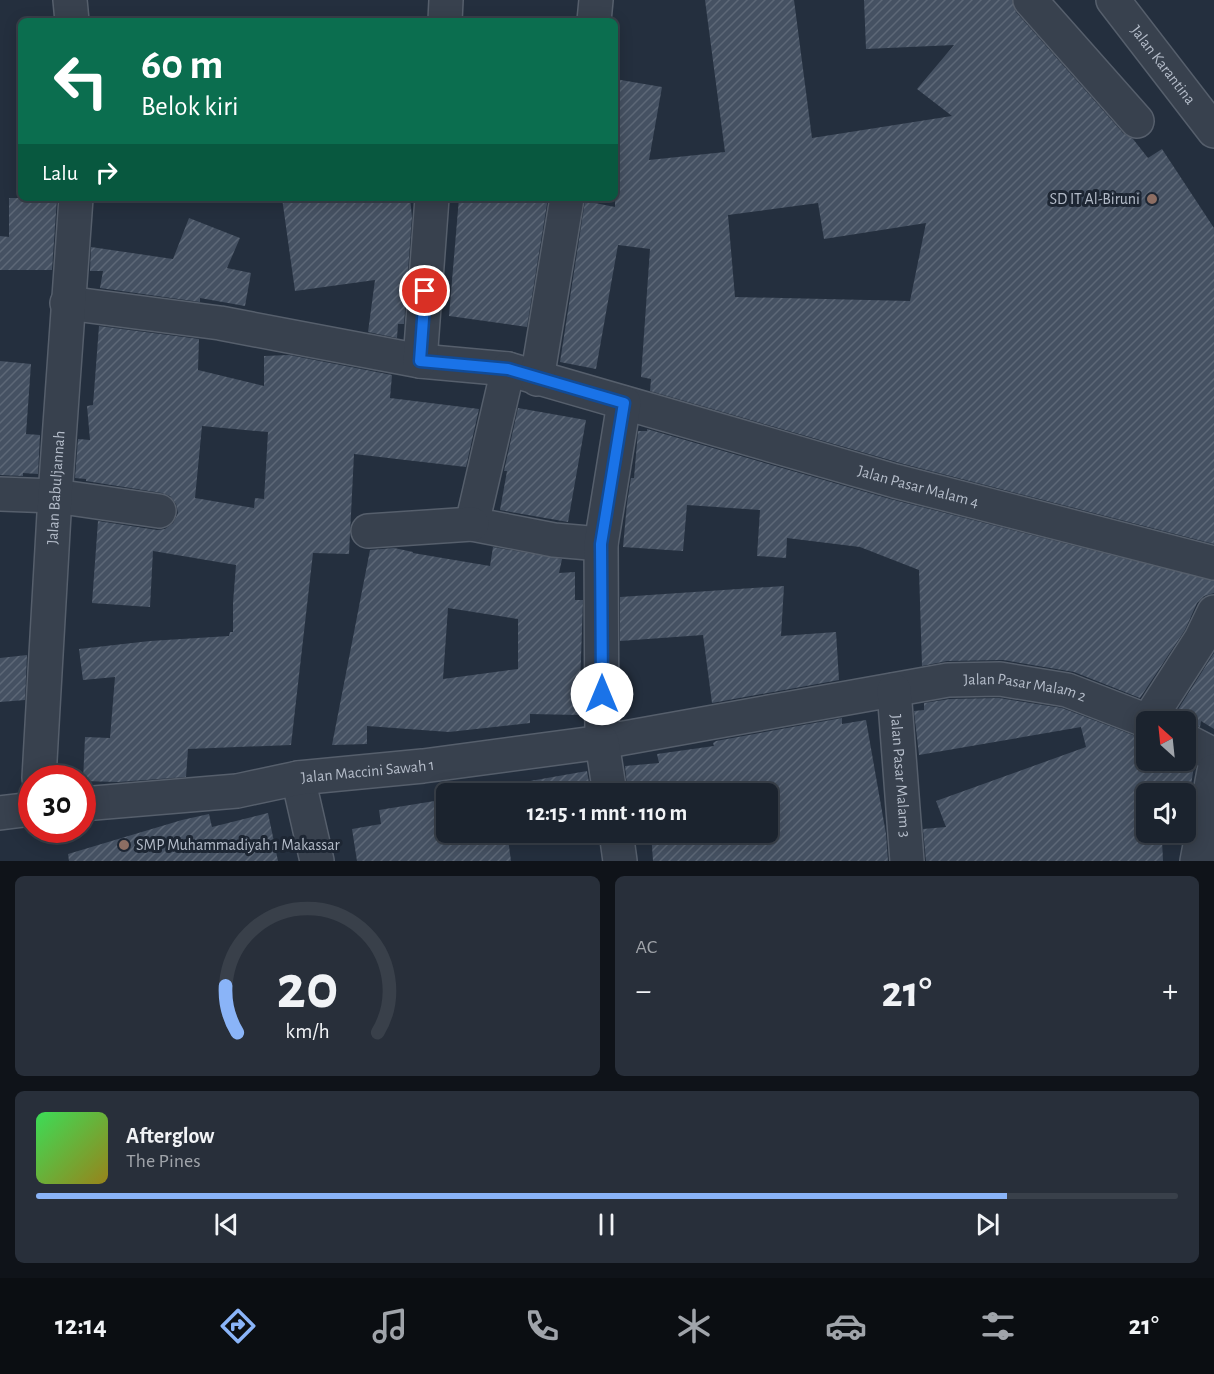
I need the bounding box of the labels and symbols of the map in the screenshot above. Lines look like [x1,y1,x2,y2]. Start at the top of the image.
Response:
street label: Jalan Karantina [1128,22,1198,107]
place label: SD IT Al-Biruni [1050,191,1140,207]
marker: SD IT Al-Biruni [1145,192,1159,206]
pin [399,265,450,316]
street label: Jalan Babuljannah [44,430,68,545]
street label: Jalan Pasar Malam 4 [856,463,981,510]
position arrow [570,662,634,726]
street label: Jalan Pasar Malam 2 [963,671,1088,705]
north arrow [1136,711,1196,771]
street label: Jalan Pasar Malam 3 [888,714,913,838]
street label: Jalan Maccini Sawah 1 [300,757,435,786]
speed limit sign: 30 [18,765,96,843]
place label: SMP Muhammadiyah 1 Makassar [136,837,340,854]
marker: SMP Muhammadiyah 1 Makassar [117,838,131,852]

